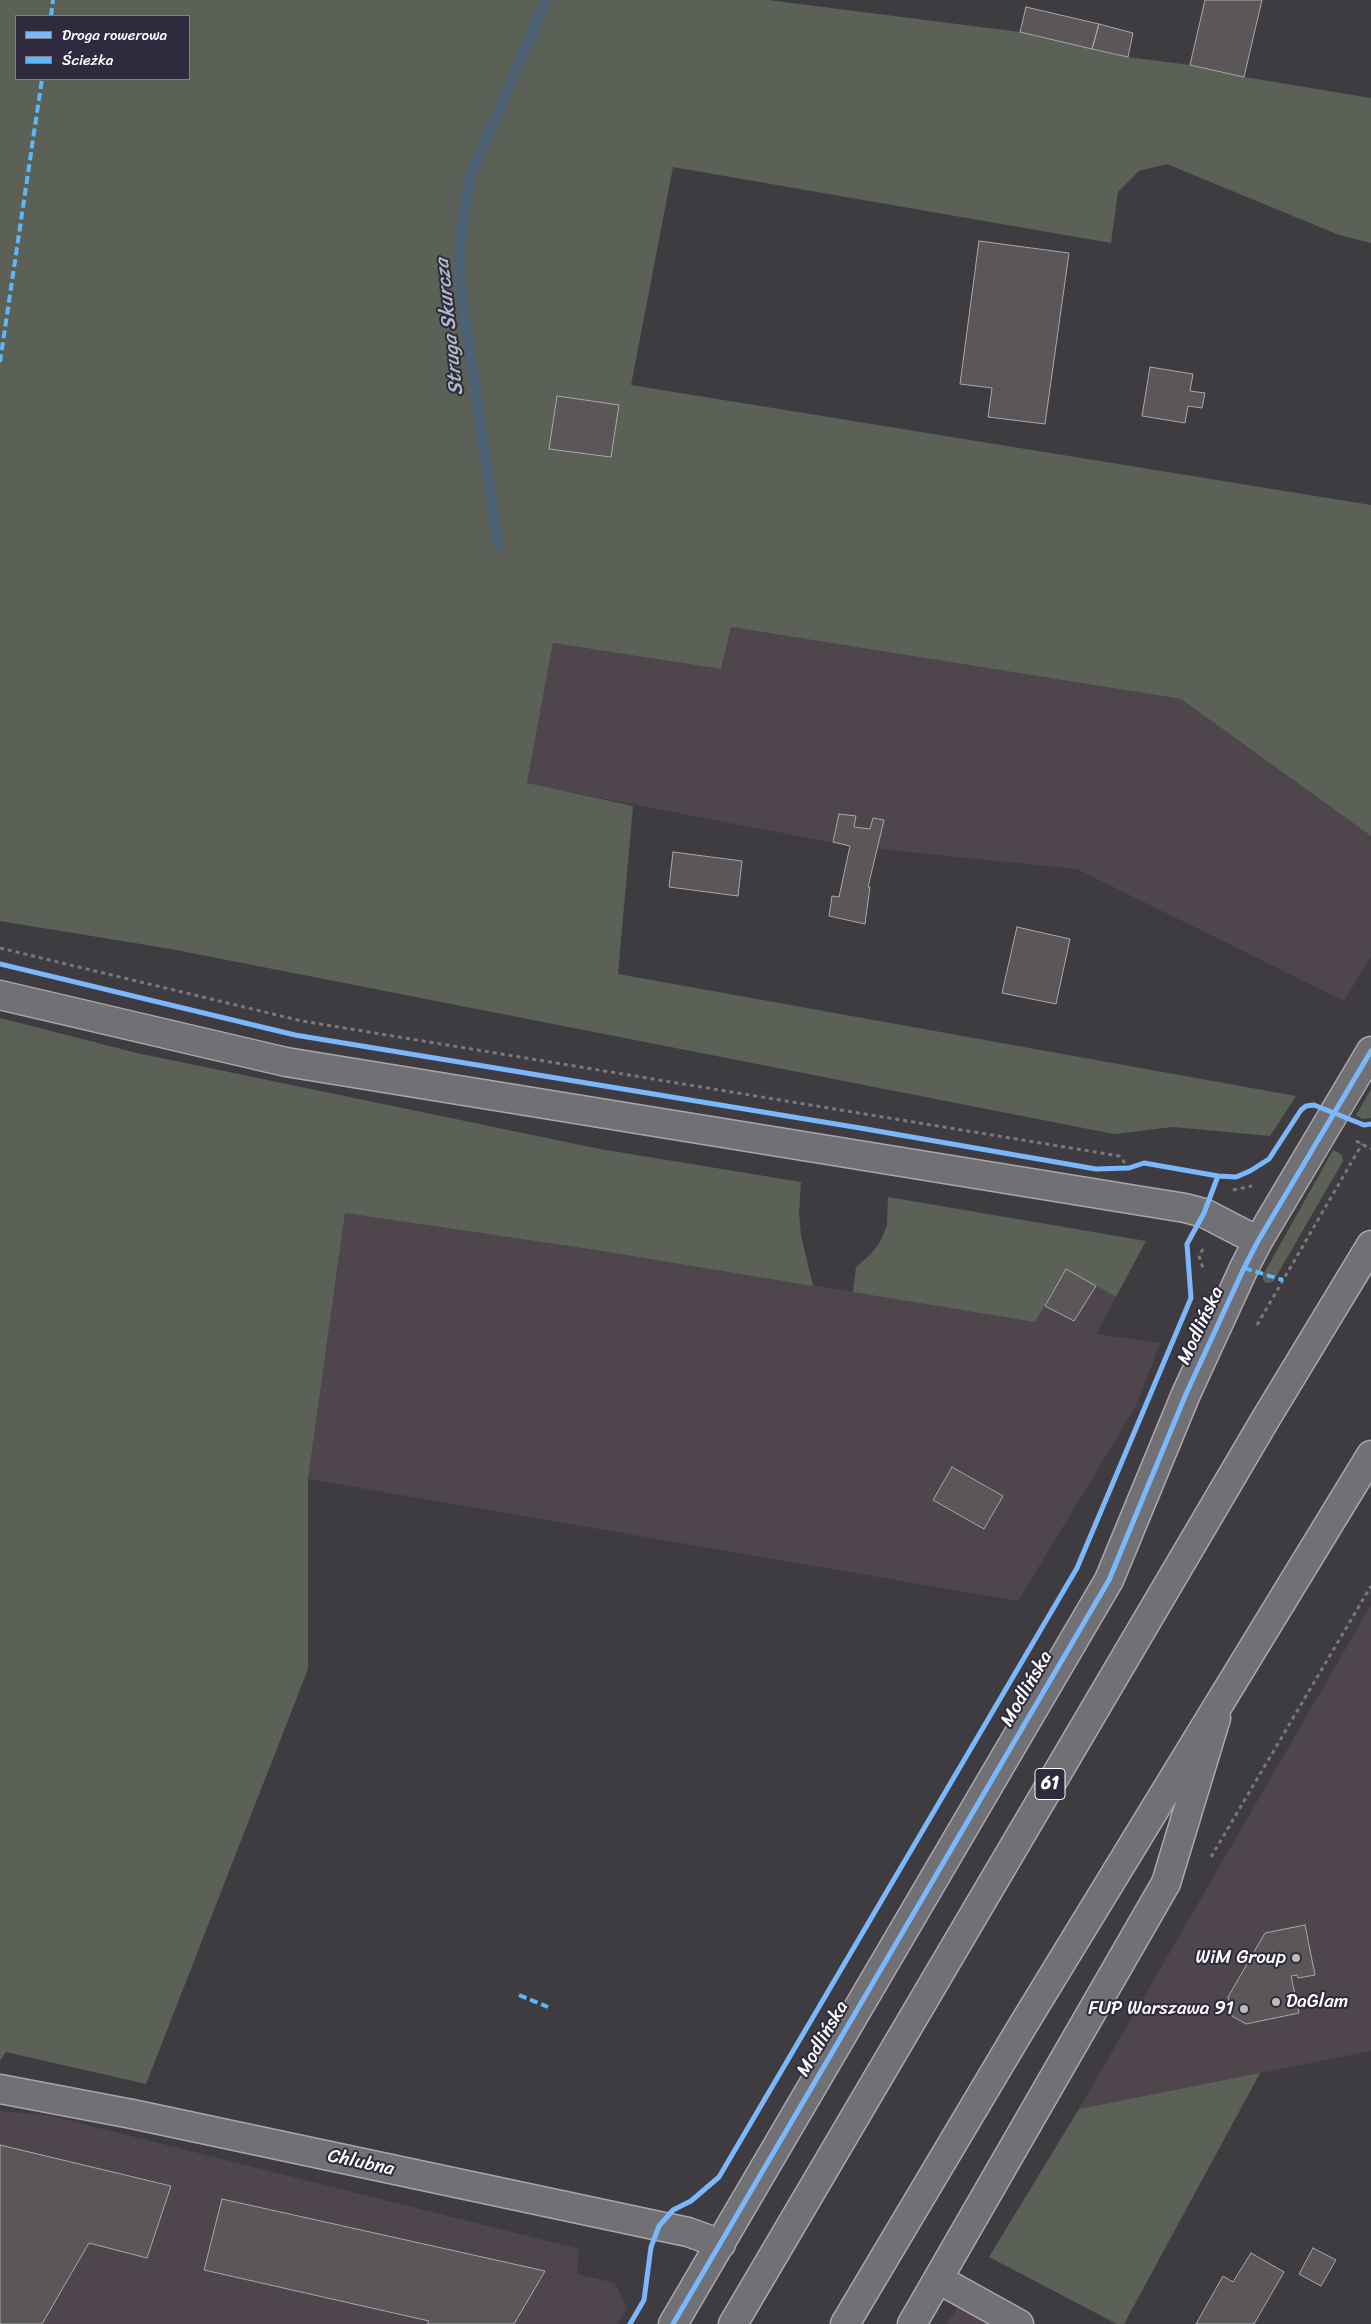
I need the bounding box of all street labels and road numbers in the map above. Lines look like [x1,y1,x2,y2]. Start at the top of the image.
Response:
street label: Modlińska [1173,1283,1229,1369]
street label: Modlińska [996,1647,1058,1731]
road number: 61 [1035,1768,1065,1800]
street label: Modlińska [792,1997,854,2081]
street label: Chlubna [326,2145,396,2181]

